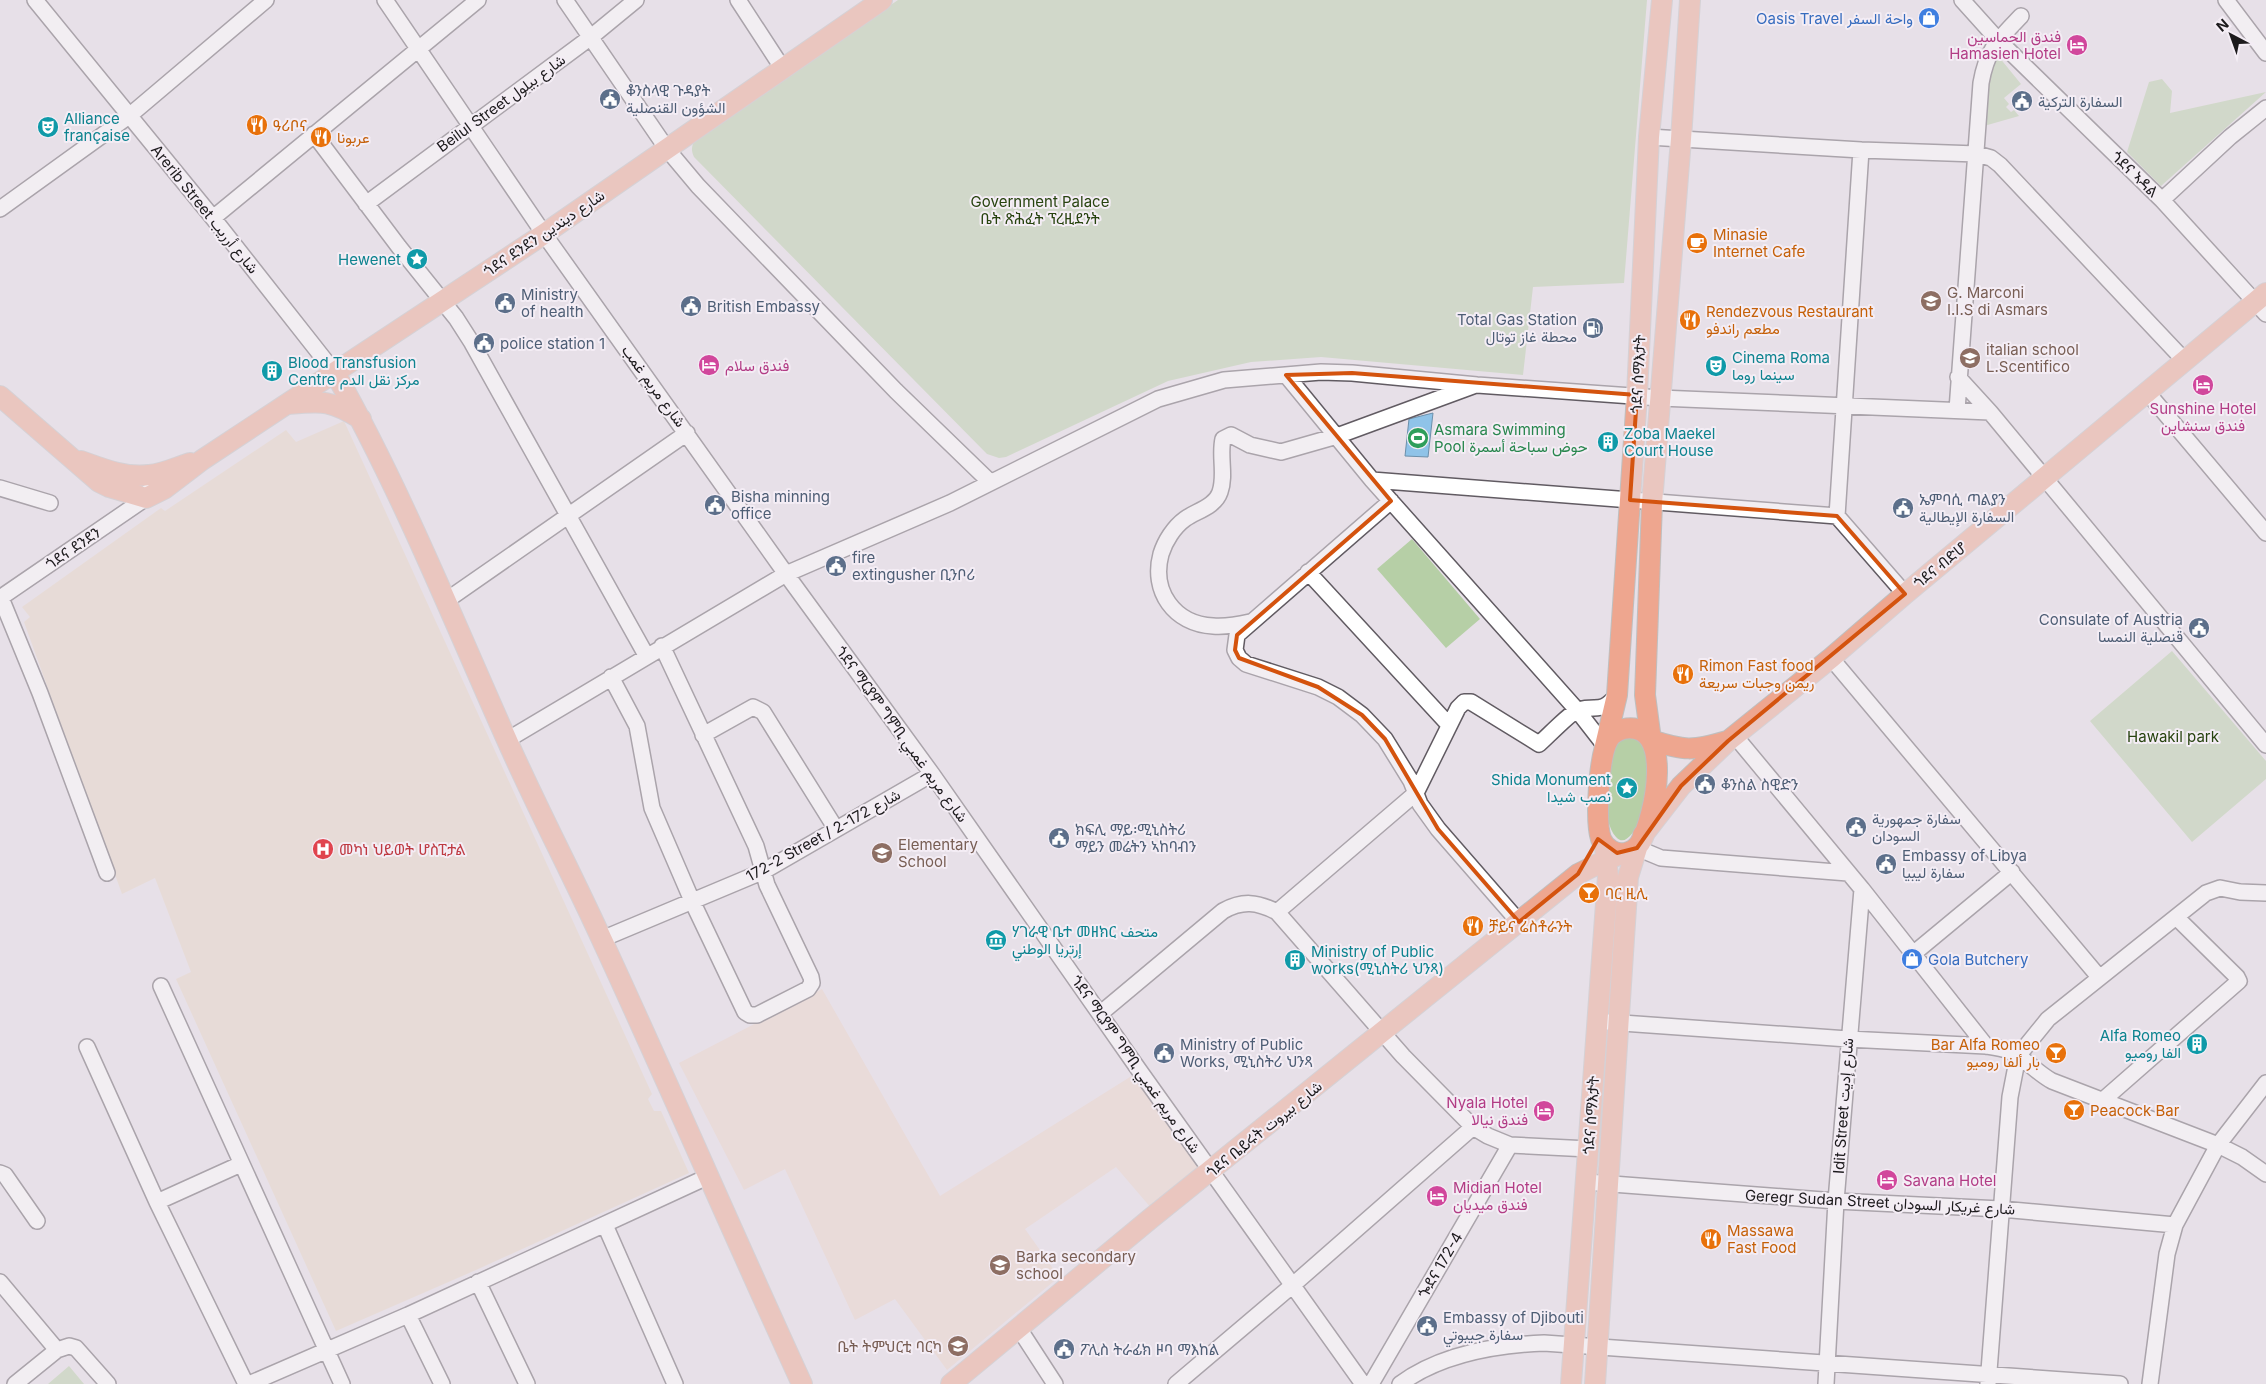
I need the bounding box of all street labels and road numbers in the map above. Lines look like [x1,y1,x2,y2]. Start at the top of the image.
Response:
street label: Beilul Street شارع بيلول [433,50,570,158]
street label: Arerib Street شارع أرريب [146,141,263,279]
street label: ጎደና ኣዳል [2107,147,2163,201]
street label: ጎደና ደንደን شارع ديندين [480,185,609,282]
street label: ጎደና ሰማእታት [1626,334,1650,414]
street label: شارع مريم غمب [616,341,690,432]
street label: ጎደና ደንደን [42,523,104,573]
street label: ጎደና ብድሆ [1910,538,1971,592]
street label: ጎደና ማርያም ግምቢ شارع مريم غمبي [828,642,972,828]
street label: 172-2 Street / شارع 172-2 [742,784,905,887]
street label: ጎደና ማርያም ግምቢ شارع مريم غمبي [1064,971,1205,1159]
street label: Idit Street شارع إديت [1829,1037,1859,1175]
street label: ጎደና ሰማእታት [1579,1075,1603,1155]
street label: ጎደና ቤይሩት شارع بيروت [1202,1076,1327,1183]
street label: Geregr Sudan Street شارع غريكار السودان [1744,1185,2016,1221]
street label: ጐደና 172-4 [1413,1229,1467,1301]

